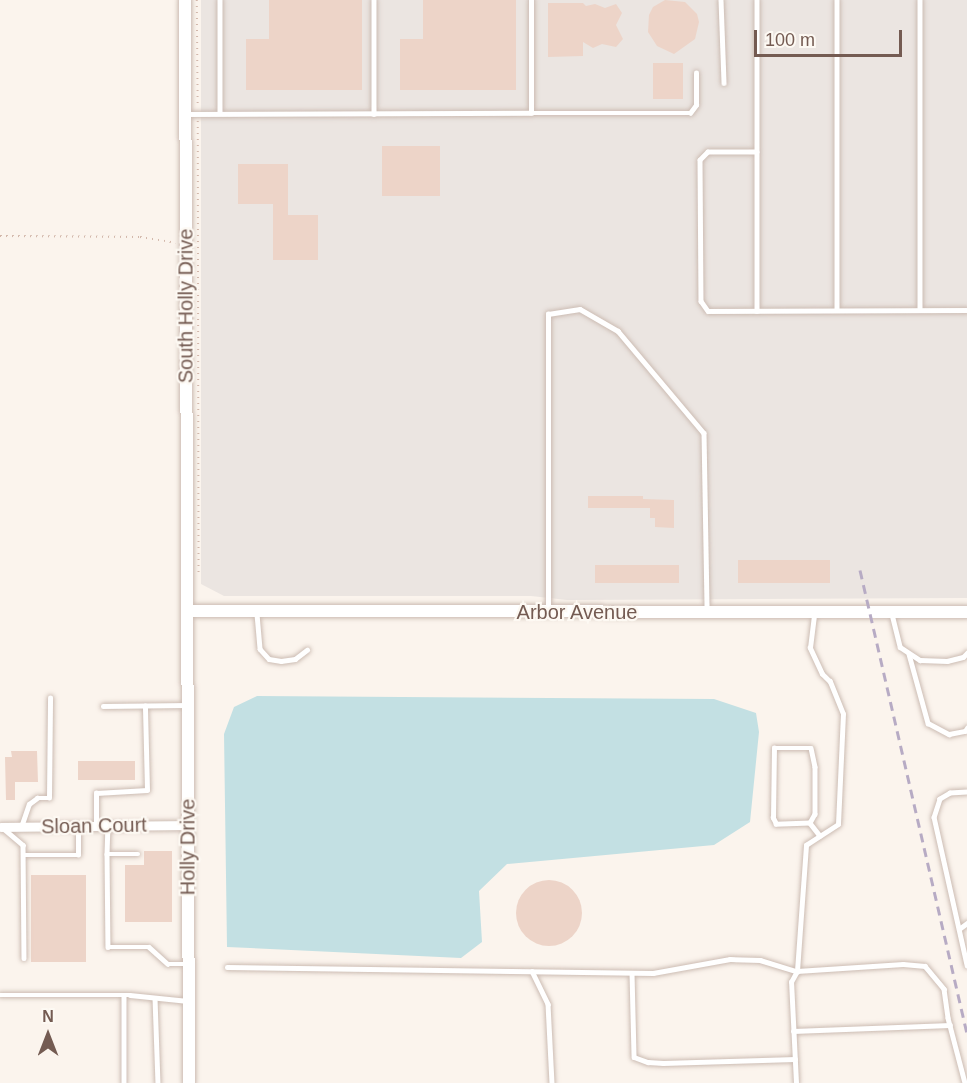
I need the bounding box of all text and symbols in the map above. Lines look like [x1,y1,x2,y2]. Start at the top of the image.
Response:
scale bar [757,18,906,56]
text: 100 m [765,30,815,50]
street label: South Holly Drive [174,229,198,383]
street label: Arbor Avenue [516,600,638,624]
street label: Holly Drive [176,799,200,895]
street label: Sloan Court [41,813,147,839]
north arrow [18,1005,78,1065]
text: N [42,1008,54,1025]

